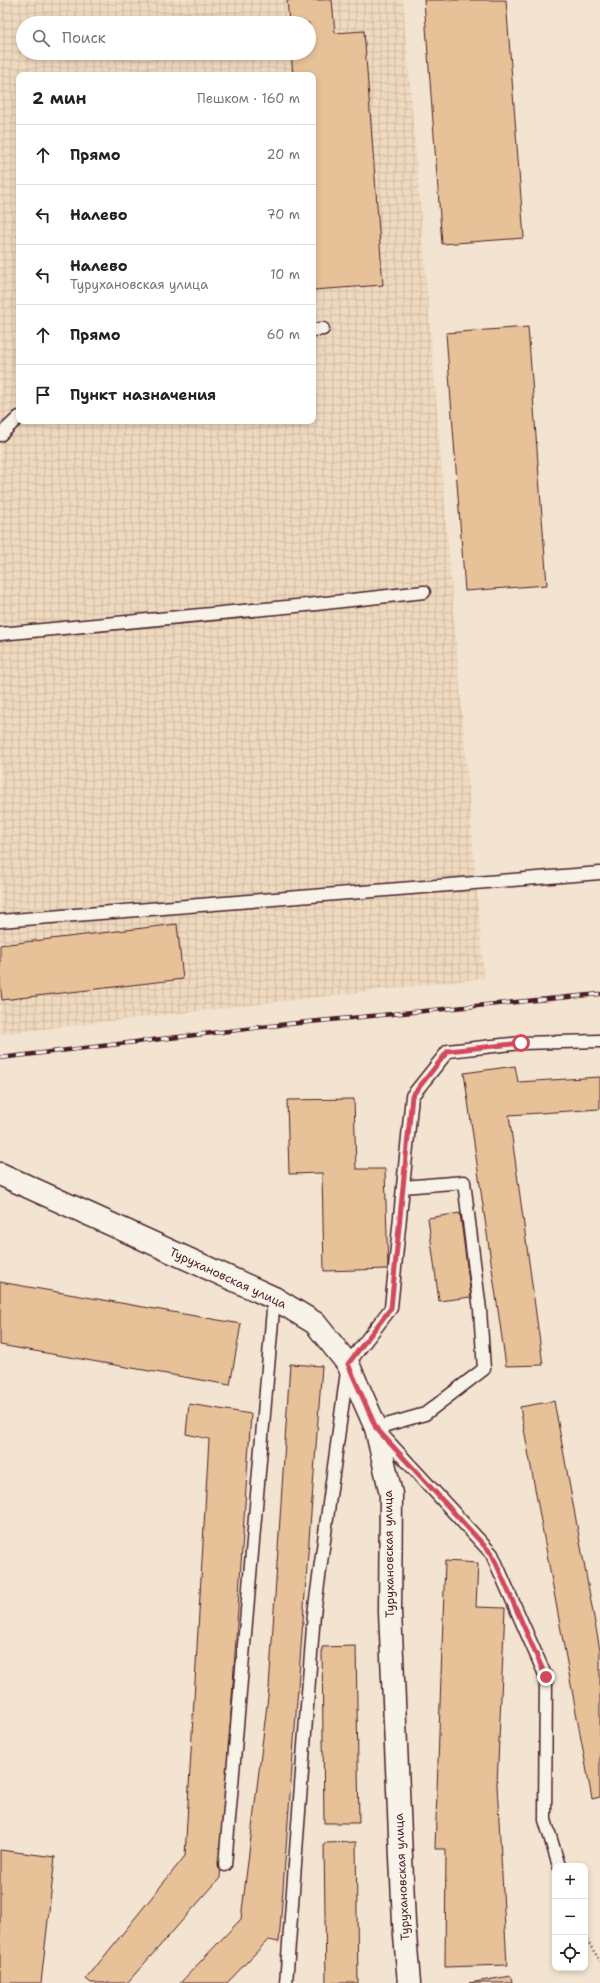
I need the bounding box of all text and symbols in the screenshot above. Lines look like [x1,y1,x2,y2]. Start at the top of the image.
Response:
search box [16,16,316,60]
icon: search [30,27,52,49]
text: Поиск [62,28,106,48]
text: 2 мин [32,87,87,109]
text: Пешком · 160 m [197,90,300,107]
icon: ahead [32,144,54,166]
text: Прямо [70,145,120,165]
text: 20 m [267,146,300,163]
icon: left [32,204,54,226]
text: Налево [70,205,128,225]
text: 70 m [266,206,300,223]
text: Налево [70,256,128,276]
icon: left [32,264,54,286]
text: 10 m [270,266,300,283]
text: Турухановская улица [70,276,208,293]
icon: ahead [32,324,54,346]
text: Прямо [70,325,120,345]
text: 60 m [267,326,300,343]
icon: arrive [32,384,54,406]
text: Пункт назначения [70,385,216,405]
route start [512,1034,530,1052]
street label: Турухановская улица [167,1244,290,1312]
street label: Турухановская улица [380,1490,398,1618]
route end [537,1668,555,1686]
street label: Турухановская улица [391,1812,413,1941]
map controls [552,1863,588,1971]
button: + [552,1863,588,1899]
button: − [552,1899,588,1935]
button: locate [552,1935,588,1971]

